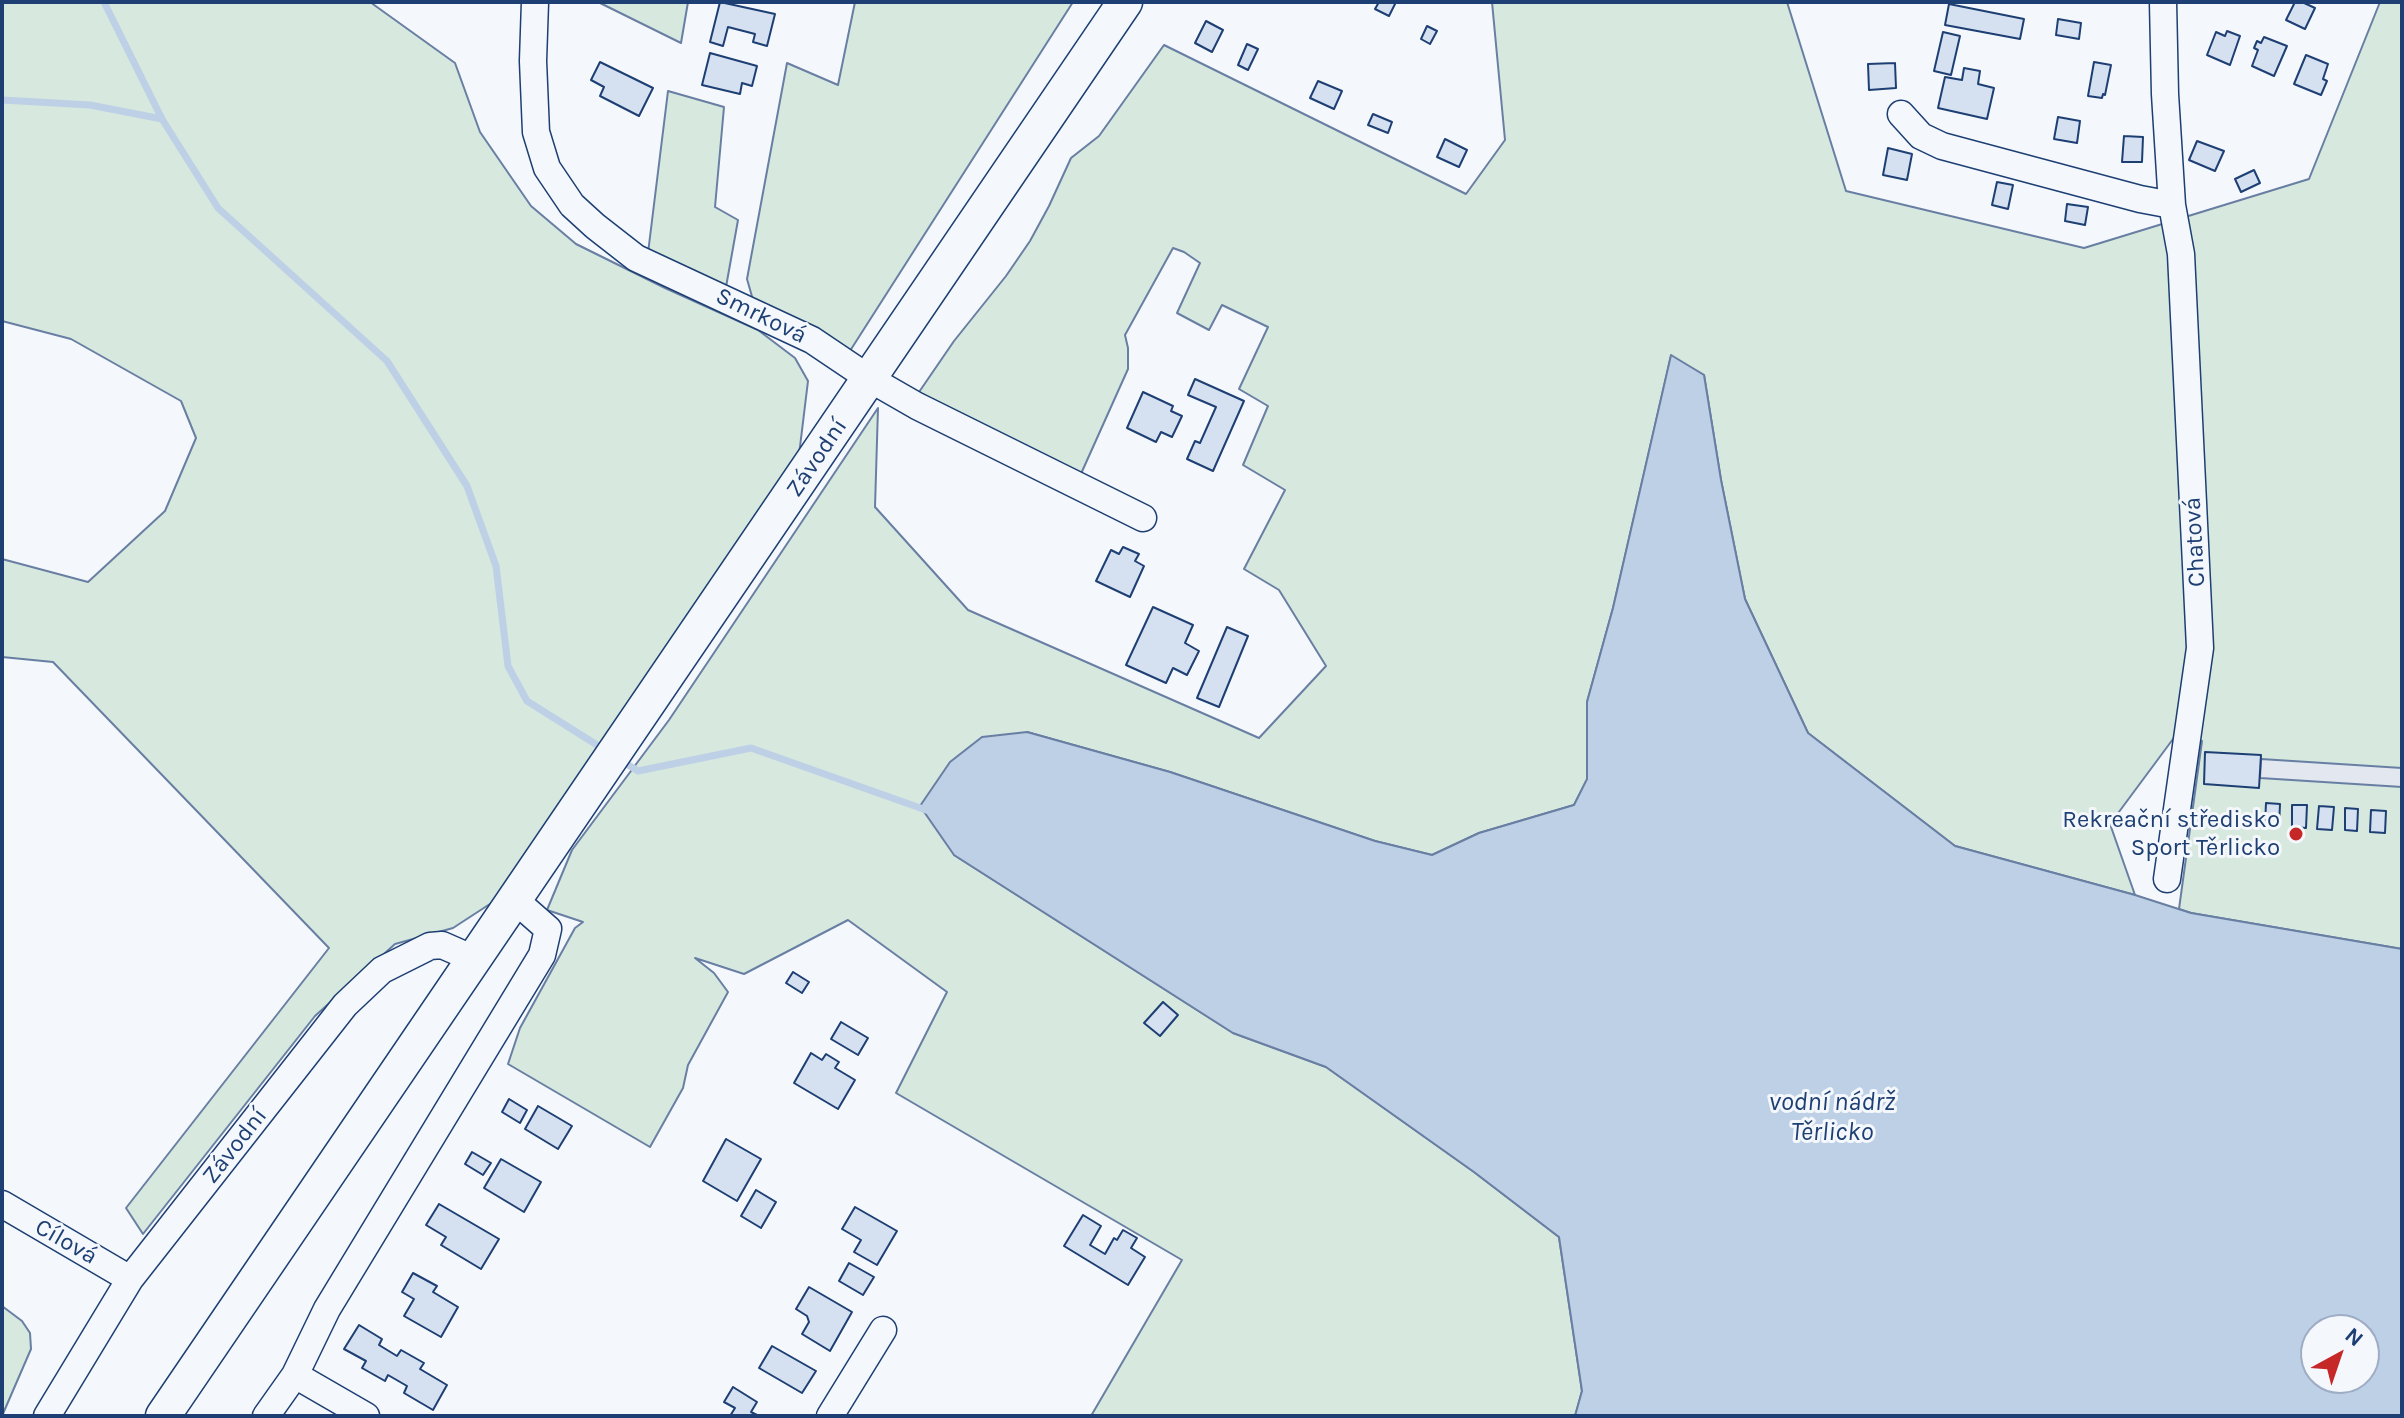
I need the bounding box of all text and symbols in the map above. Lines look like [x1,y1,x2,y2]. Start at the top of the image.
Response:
street label: Smrková [711,282,811,350]
street label: Závodní [780,413,854,503]
street label: Chatová [2178,496,2212,588]
place label: Rekreační středisko Sport Těrlicko [2062,806,2280,862]
marker: Rekreační středisko Sport Těrlicko [2287,825,2305,843]
water label: vodní nádrž Těrlicko [1769,1087,1895,1148]
street label: Závodní [196,1102,274,1190]
street label: Cílová [30,1213,102,1271]
north arrow [2300,1314,2380,1394]
text: N [2340,1322,2369,1352]

